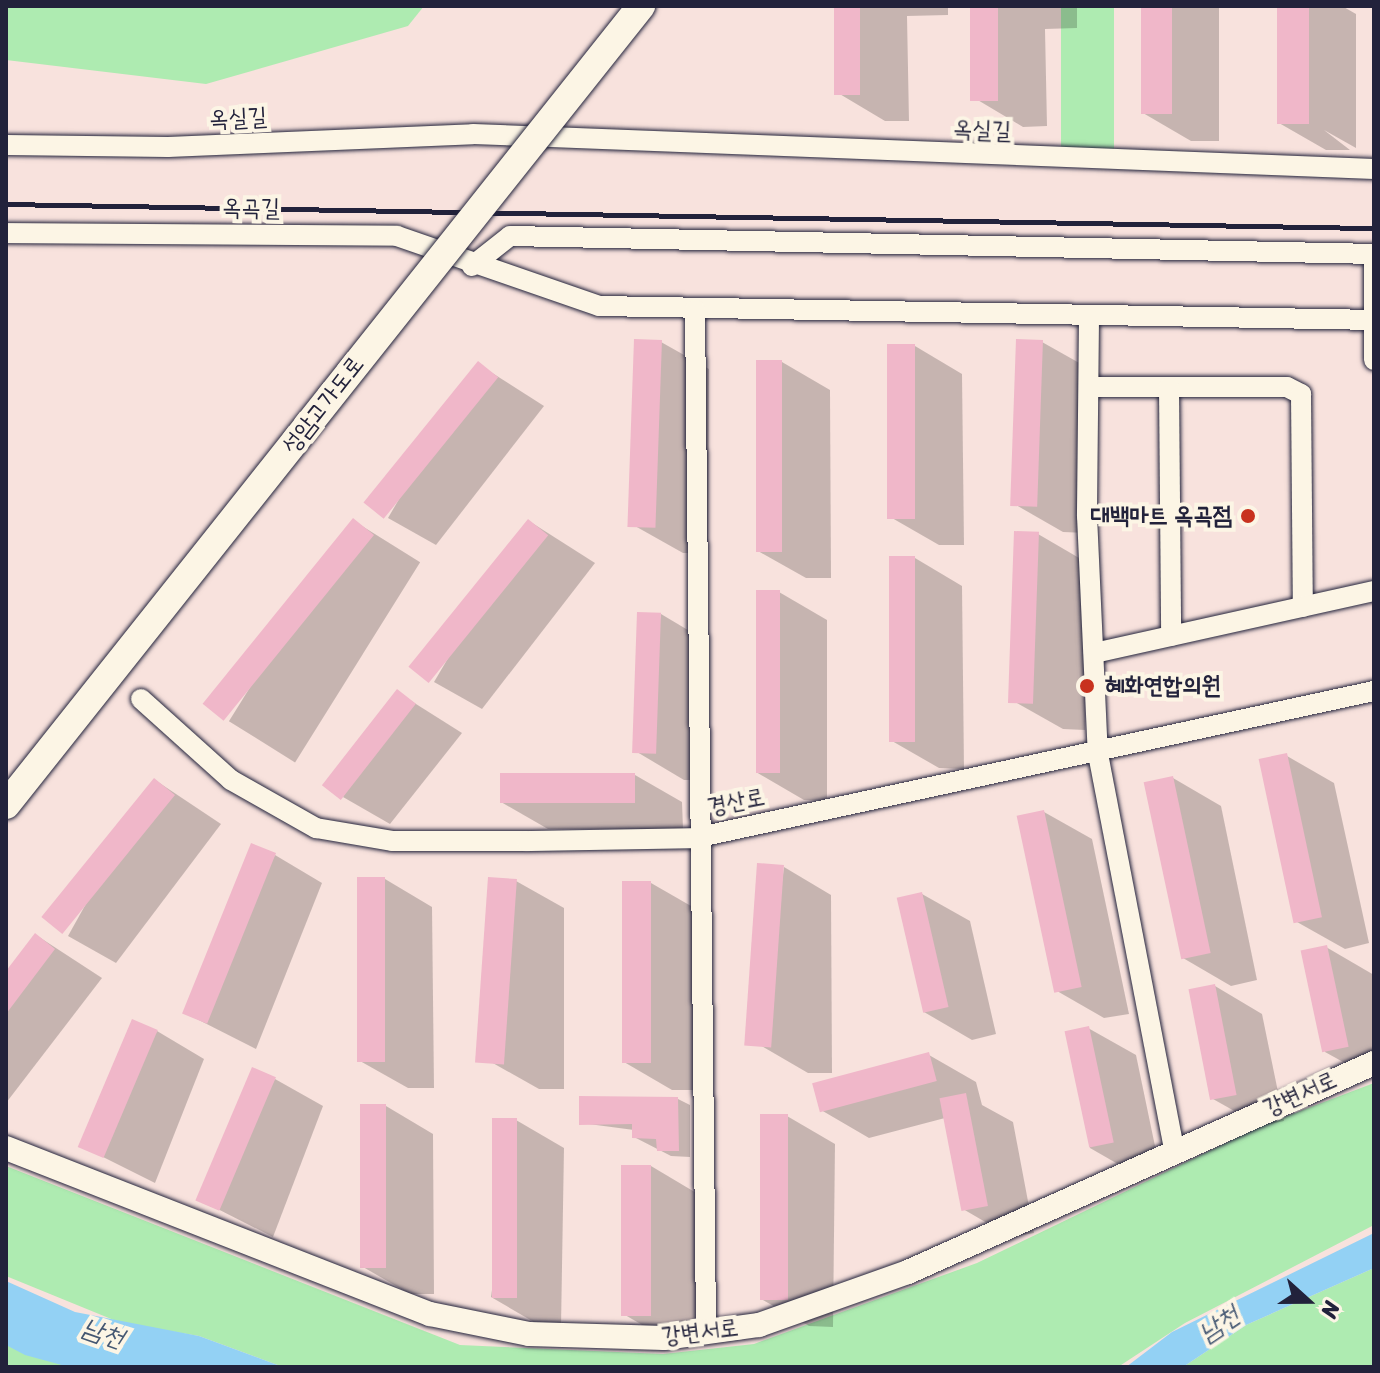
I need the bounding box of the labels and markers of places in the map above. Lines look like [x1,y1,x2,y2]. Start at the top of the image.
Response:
place label: 대백마트 옥곡점 [1091,502,1232,530]
marker: 대백마트 옥곡점 [1239,507,1257,525]
place label: 혜화연합의원 [1105,672,1221,700]
marker: 혜화연합의원 [1076,675,1098,697]

